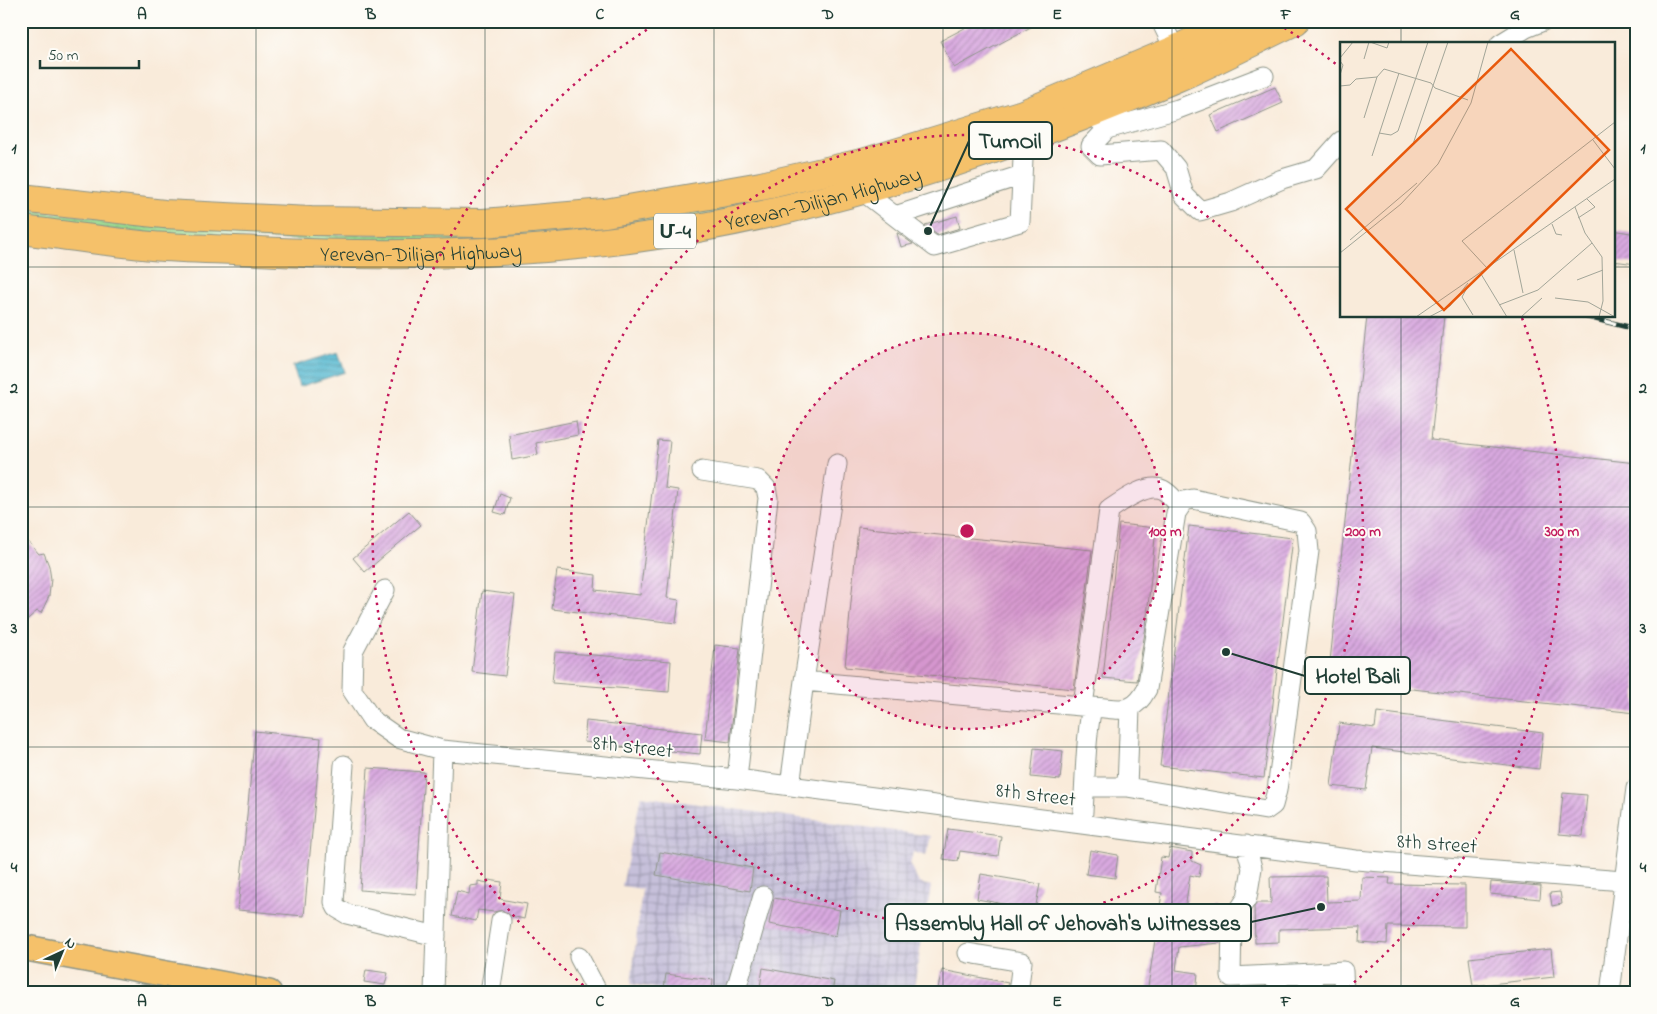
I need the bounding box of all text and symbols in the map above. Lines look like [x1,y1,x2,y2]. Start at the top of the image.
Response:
text: A [137,3,147,27]
text: B [365,3,377,27]
text: C [596,3,605,27]
text: D [821,3,834,27]
text: E [1052,3,1062,27]
text: F [1280,3,1292,27]
text: G [1510,3,1520,27]
scale bar [40,38,139,70]
inset map [1340,42,1614,318]
text: 50 m [48,45,79,67]
callout: TumOil [969,122,1052,159]
text: TumOil [979,127,1042,159]
text: 1 [11,137,17,161]
text: 1 [1640,137,1646,161]
street label: Yerevan-Dilijan Highway [722,161,926,240]
road number: Մ-4 [654,214,696,248]
street label: Yerevan-Dilijan Highway [320,237,523,272]
text: 2 [9,377,18,401]
text: 2 [1638,377,1647,401]
text: 100 m [1148,521,1182,543]
text: 200 m [1344,521,1381,543]
text: 300 m [1544,521,1580,543]
centre of rings [958,522,976,540]
text: 3 [10,617,18,641]
text: 3 [1639,617,1647,641]
callout: Hotel Bali [1305,657,1410,694]
text: Hotel Bali [1315,662,1401,694]
street label: 8th street [591,729,674,767]
street label: 8th street [994,776,1077,816]
street label: 8th street [1396,827,1478,863]
text: 4 [10,856,18,880]
text: 4 [1639,856,1647,880]
callout: Assembly Hall of Jehovah's Witnesses [885,904,1251,941]
text: Assembly Hall of Jehovah's Witnesses [895,909,1241,942]
north arrow [38,926,88,976]
text: N [59,933,81,955]
text: A [137,990,147,1014]
text: B [365,990,377,1014]
text: C [596,990,605,1014]
text: D [821,990,834,1014]
text: E [1052,990,1062,1014]
text: F [1280,990,1292,1014]
text: G [1510,990,1520,1014]

